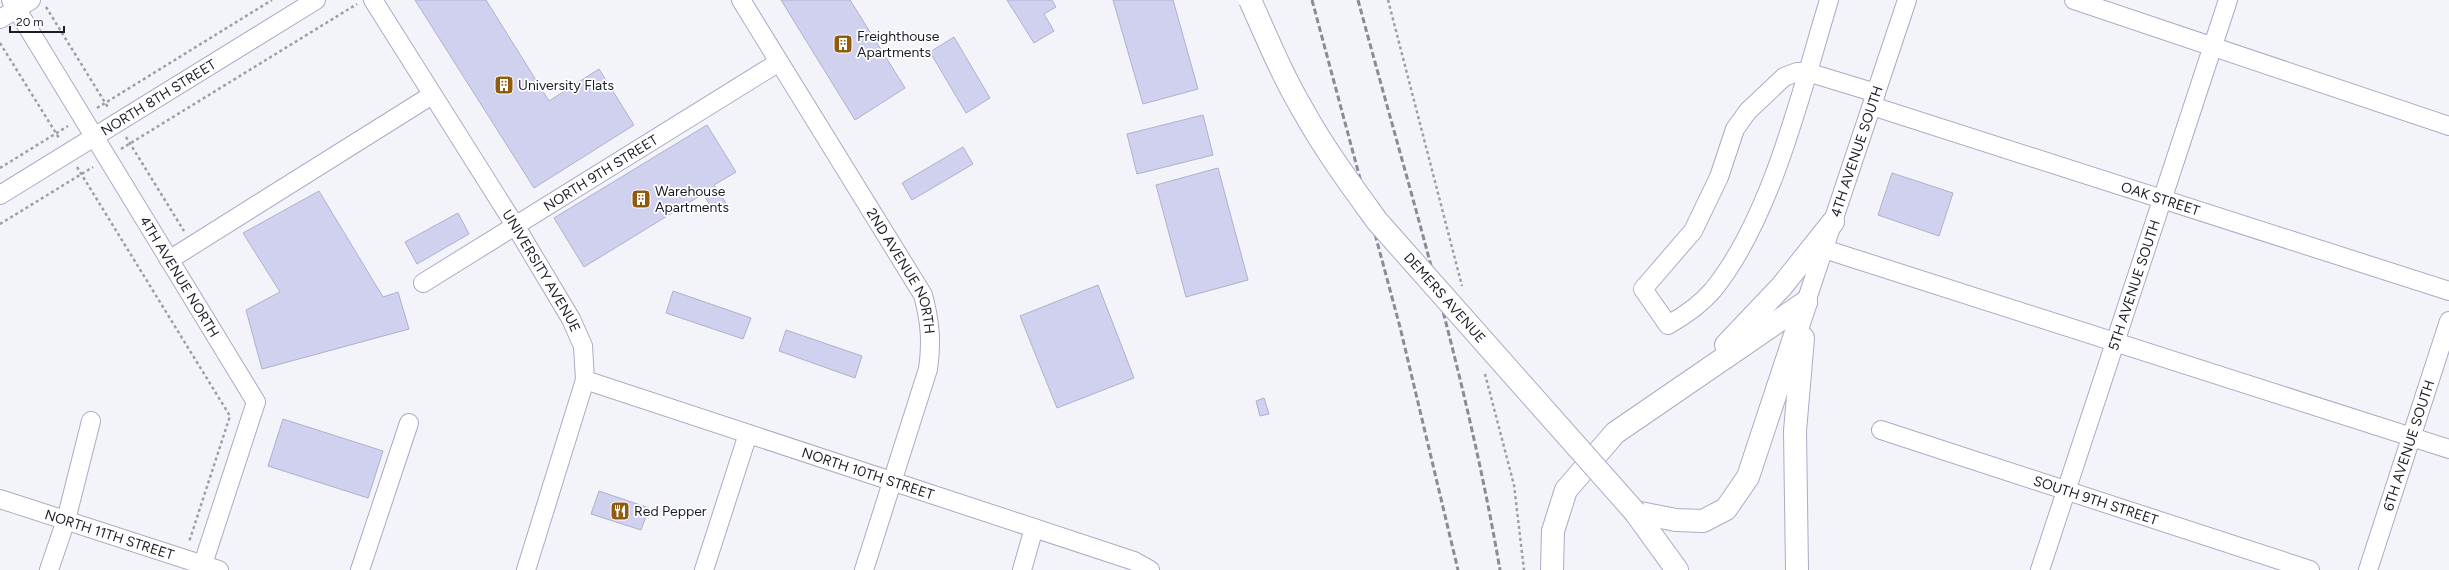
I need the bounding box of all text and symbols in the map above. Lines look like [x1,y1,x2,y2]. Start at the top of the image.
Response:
scale bar [10,8,64,34]
text: 20 m [16,15,44,29]
place label: Freighthouse Apartments [857,28,940,61]
building icon: Freighthouse Apartments [832,33,854,55]
street label: NORTH 8TH STREET [98,55,219,139]
building icon: University Flats [493,74,515,96]
place label: University Flats [518,77,614,94]
street label: 4TH AVENUE SOUTH [1827,83,1886,219]
street label: NORTH 9TH STREET [540,131,661,215]
street label: OAK STREET [2119,178,2202,219]
place label: Warehouse Apartments [655,183,729,216]
building icon: Warehouse Apartments [630,188,652,210]
street label: 2ND AVENUE NORTH [863,205,938,334]
street label: UNIVERSITY AVENUE [499,206,584,334]
street label: 4TH AVENUE NORTH [136,213,223,340]
street label: 5TH AVENUE SOUTH [2104,218,2163,353]
street label: DEMERS AVENUE [1400,249,1489,346]
street label: 6TH AVENUE SOUTH [2379,378,2438,513]
street label: NORTH 10TH STREET [800,444,937,503]
street label: SOUTH 9TH STREET [2031,472,2161,528]
restaurant icon: Red Pepper [609,500,631,522]
place label: Red Pepper [634,503,707,520]
street label: NORTH 11TH STREET [43,506,176,563]

